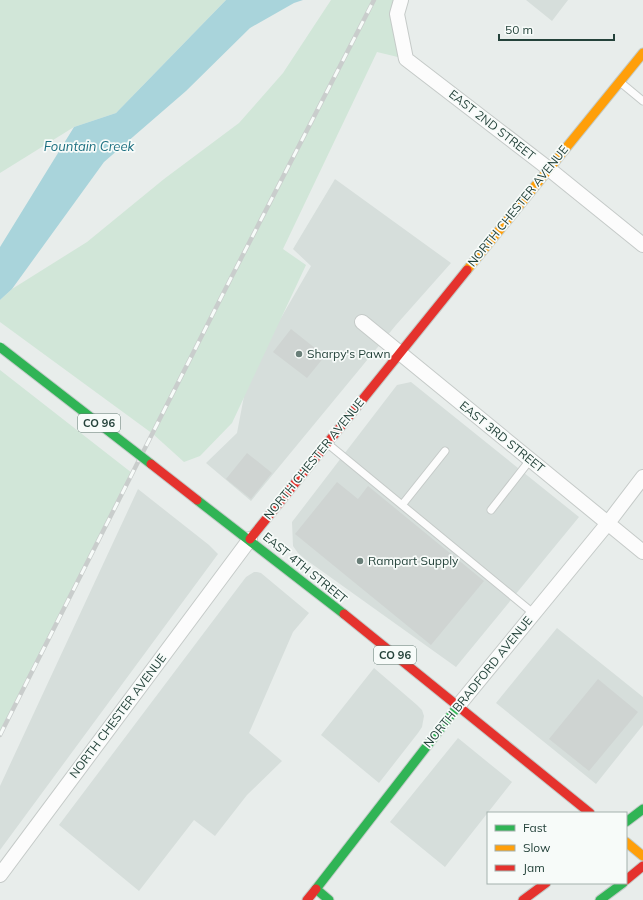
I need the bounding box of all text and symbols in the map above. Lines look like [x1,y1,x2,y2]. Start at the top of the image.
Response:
scale bar [499,16,614,42]
text: 50 m [505,22,533,37]
street label: EAST 2ND STREET [446,86,539,163]
water label: Fountain Creek [44,138,135,154]
street label: NORTH CHESTER AVENUE [464,142,571,269]
place label: Sharpy's Pawn [307,346,390,361]
marker: Sharpy's Pawn [294,349,304,359]
street label: NORTH CHESTER AVENUE [260,395,367,522]
street label: EAST 3RD STREET [457,398,548,476]
road number: CO 96 [78,414,120,432]
street label: EAST 4TH STREET [260,529,351,607]
place label: Rampart Supply [368,553,459,568]
marker: Rampart Supply [355,556,365,566]
street label: NORTH BRADFORD AVENUE [420,613,535,750]
road number: CO 96 [374,646,416,664]
street label: NORTH CHESTER AVENUE [66,651,169,781]
legend [487,812,627,884]
text: Fast [523,820,547,835]
text: Slow [523,840,551,855]
text: Jam [523,860,545,875]

